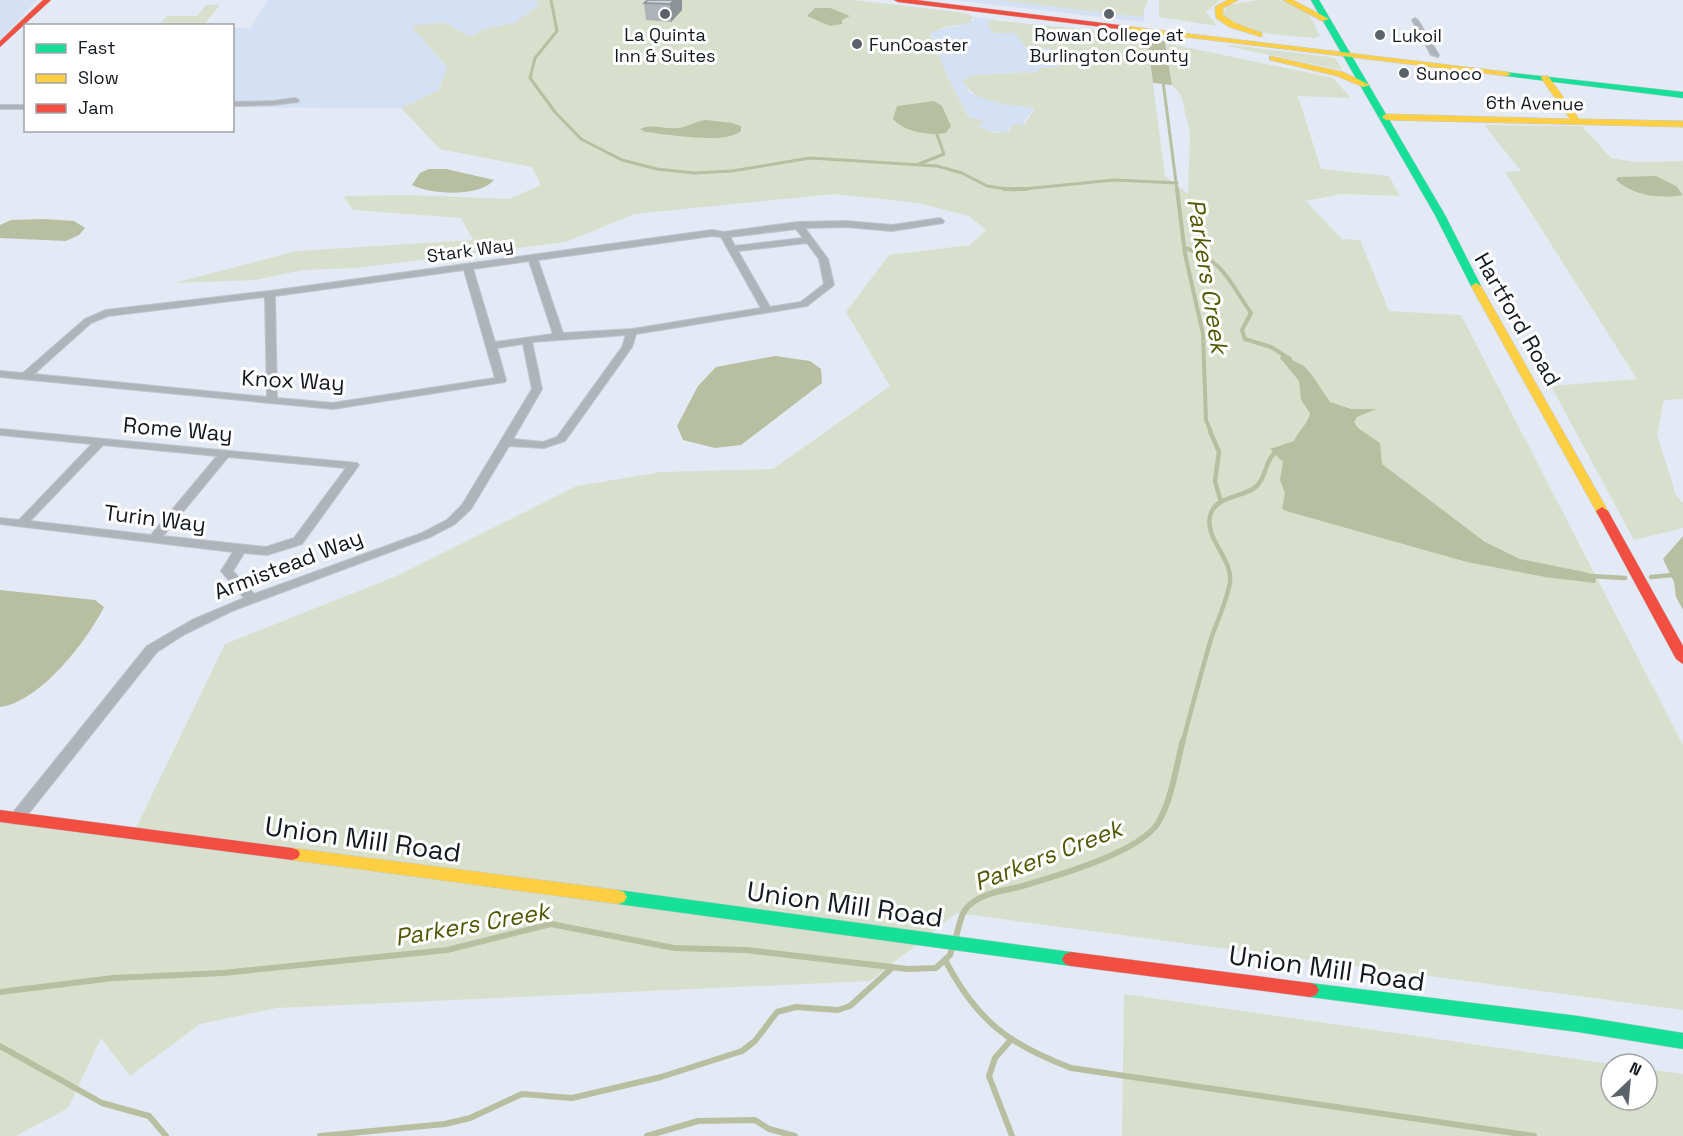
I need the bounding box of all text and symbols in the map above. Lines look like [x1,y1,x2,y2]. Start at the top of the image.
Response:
marker: La Quinta Inn & Suites [658,7,672,21]
marker: Rowan College at Burlington County [1102,7,1116,21]
place label: La Quinta Inn & Suites [614,23,716,67]
place label: Rowan College at Burlington County [1029,23,1189,67]
legend [24,24,234,132]
place label: Lukoil [1392,24,1442,47]
marker: Lukoil [1373,28,1387,42]
place label: FunCoaster [869,33,969,56]
text: Fast [78,36,115,59]
marker: FunCoaster [850,37,864,51]
place label: Sunoco [1416,62,1482,85]
text: Slow [78,66,119,89]
marker: Sunoco [1397,66,1411,80]
street label: 6th Avenue [1486,91,1584,115]
text: Jam [78,96,114,119]
water label: Parkers Creek [1180,196,1236,359]
street label: Stark Way [425,233,515,267]
street label: Hartford Road [1469,247,1567,391]
street label: Knox Way [241,363,345,397]
street label: Rome Way [122,410,234,448]
street label: Turin Way [103,498,207,538]
street label: Armistead Way [209,523,367,605]
street label: Union Mill Road [263,808,463,870]
water label: Parkers Creek [969,811,1129,898]
street label: Union Mill Road [745,873,945,935]
water label: Parkers Creek [392,895,555,953]
street label: Union Mill Road [1227,937,1427,999]
north arrow [1599,1052,1659,1112]
text: N [1626,1057,1645,1081]

